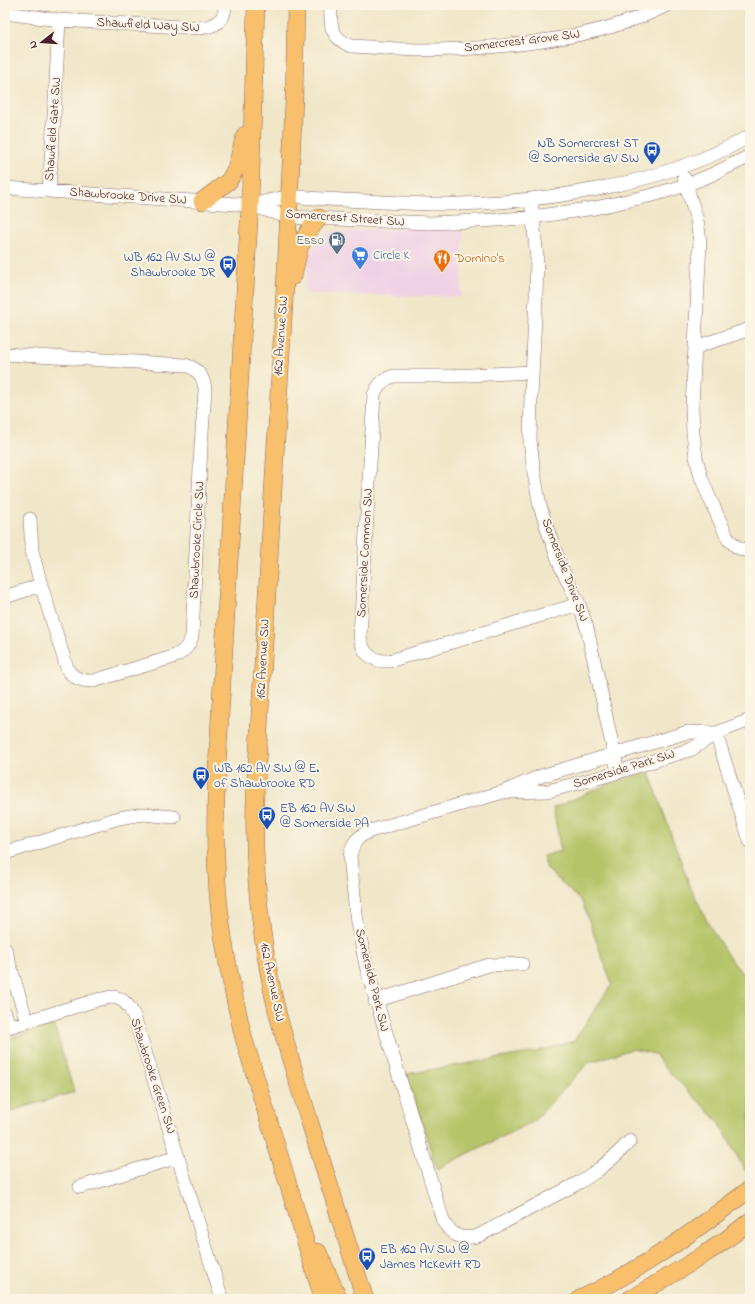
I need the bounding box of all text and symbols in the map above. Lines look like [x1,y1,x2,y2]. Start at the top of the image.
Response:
street label: Shawfield Way SW [96,13,200,38]
north arrow [22,22,62,62]
street label: Somercrest Grove SW [463,24,581,58]
text: N [25,39,42,51]
street label: Shawfield Gate SW [40,76,66,182]
place label: NB Somercrest ST @ Somerside GV SW [529,134,640,168]
bus stop icon: NB Somercrest ST @ Somerside GV SW [642,140,662,165]
street label: Shawbrooke Drive SW [69,182,187,210]
street label: Somercrest Street SW [285,204,405,232]
fuel station icon: Esso [327,230,347,255]
place label: Esso [296,231,324,250]
supermarket icon: Circle K [350,245,370,270]
place label: Circle K [373,246,411,265]
place label: WB 162 AV SW @ Shawbrooke DR [124,248,216,282]
restaurant icon: Domino's [432,248,452,273]
place label: Domino's [454,249,505,268]
bus stop icon: WB 162 AV SW @ Shawbrooke DR [218,254,238,279]
street label: 162 Avenue SW [269,295,293,377]
street label: Shawbrooke Circle SW [184,481,210,599]
street label: Somerside Common SW [352,488,378,618]
street label: Somerside Drive SW [537,516,593,624]
street label: 162 Avenue SW [251,619,275,699]
street label: Somerside Park SW [571,744,677,794]
place label: WB 162 AV SW @ E. of Shawbrooke RD [214,759,319,793]
bus stop icon: WB 162 AV SW @ E. of Shawbrooke RD [191,765,211,790]
place label: EB 162 AV SW @ Somerside PA [280,799,369,833]
bus stop icon: EB 162 AV SW @ Somerside PA [257,805,277,830]
street label: Somerside Park SW [350,926,394,1034]
street label: 162 Avenue SW [254,941,290,1023]
street label: Shawbrooke Green SW [125,1016,181,1136]
place label: EB 162 AV SW @ James McKevitt RD [380,1240,481,1274]
bus stop icon: EB 162 AV SW @ James McKevitt RD [357,1246,377,1271]

